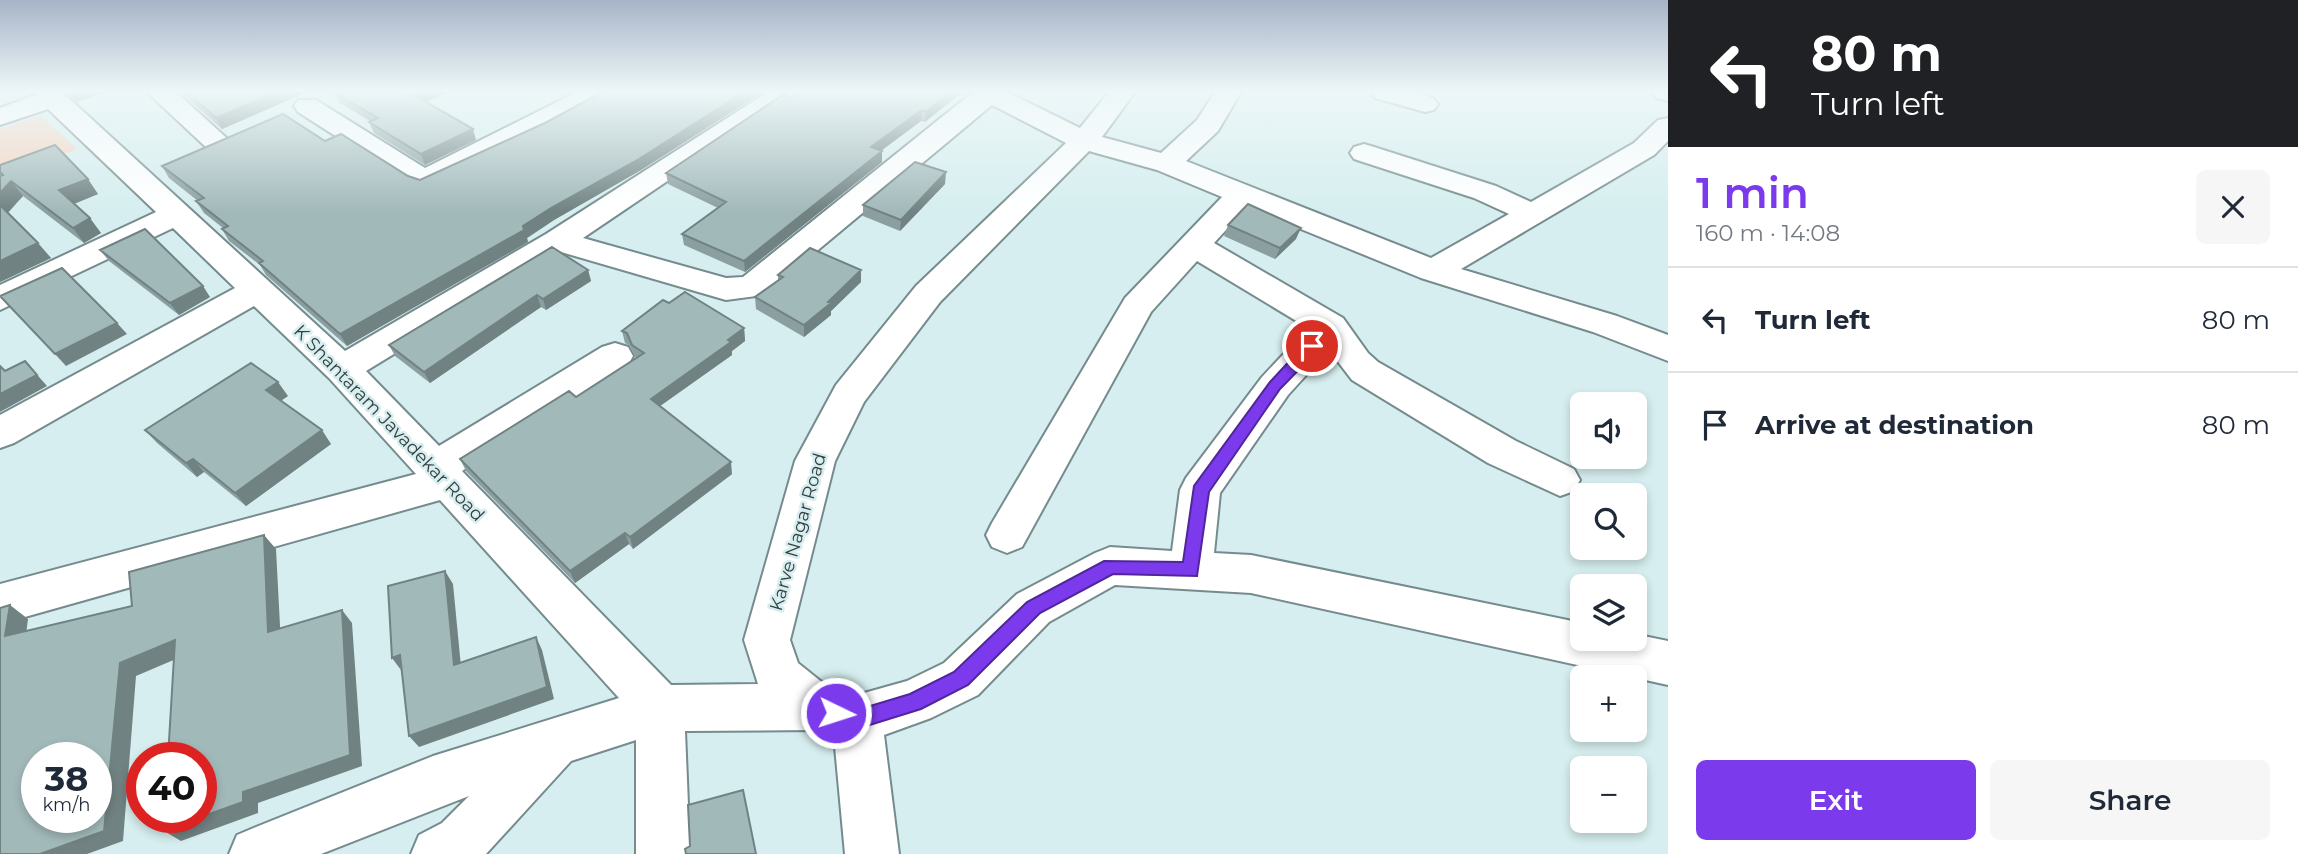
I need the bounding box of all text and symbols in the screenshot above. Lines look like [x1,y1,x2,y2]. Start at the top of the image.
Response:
text: 80 m [1811,24,1942,83]
icon: left [1696,28,1787,119]
text: Turn left [1811,84,1945,123]
text: 1 min [1696,167,1809,219]
button: close [2196,170,2270,244]
text: 160 m · 14:08 [1696,219,1840,247]
icon: left [1696,301,1734,339]
text: Turn left [1755,304,1871,336]
text: 80 m [2202,304,2270,336]
pin [1282,316,1342,376]
street label: K Shantaram Javadekar Road [289,320,489,526]
icon: arrive [1293,327,1331,365]
map controls [1570,392,1647,833]
button: sound [1570,392,1647,469]
icon: arrive [1696,406,1734,444]
text: Arrive at destination [1755,409,2034,441]
text: 80 m [2202,409,2270,441]
street label: Karve Nagar Road [765,451,831,613]
button: search [1570,483,1647,560]
button: layers [1570,574,1647,651]
button: + [1570,665,1647,742]
position arrow [799,676,873,750]
speed limit sign: 40 [126,742,217,833]
button: − [1570,756,1647,833]
text: 38 [45,757,88,800]
button: Exit [1696,760,1976,840]
button: Share [1990,760,2270,840]
text: km/h [42,794,91,816]

